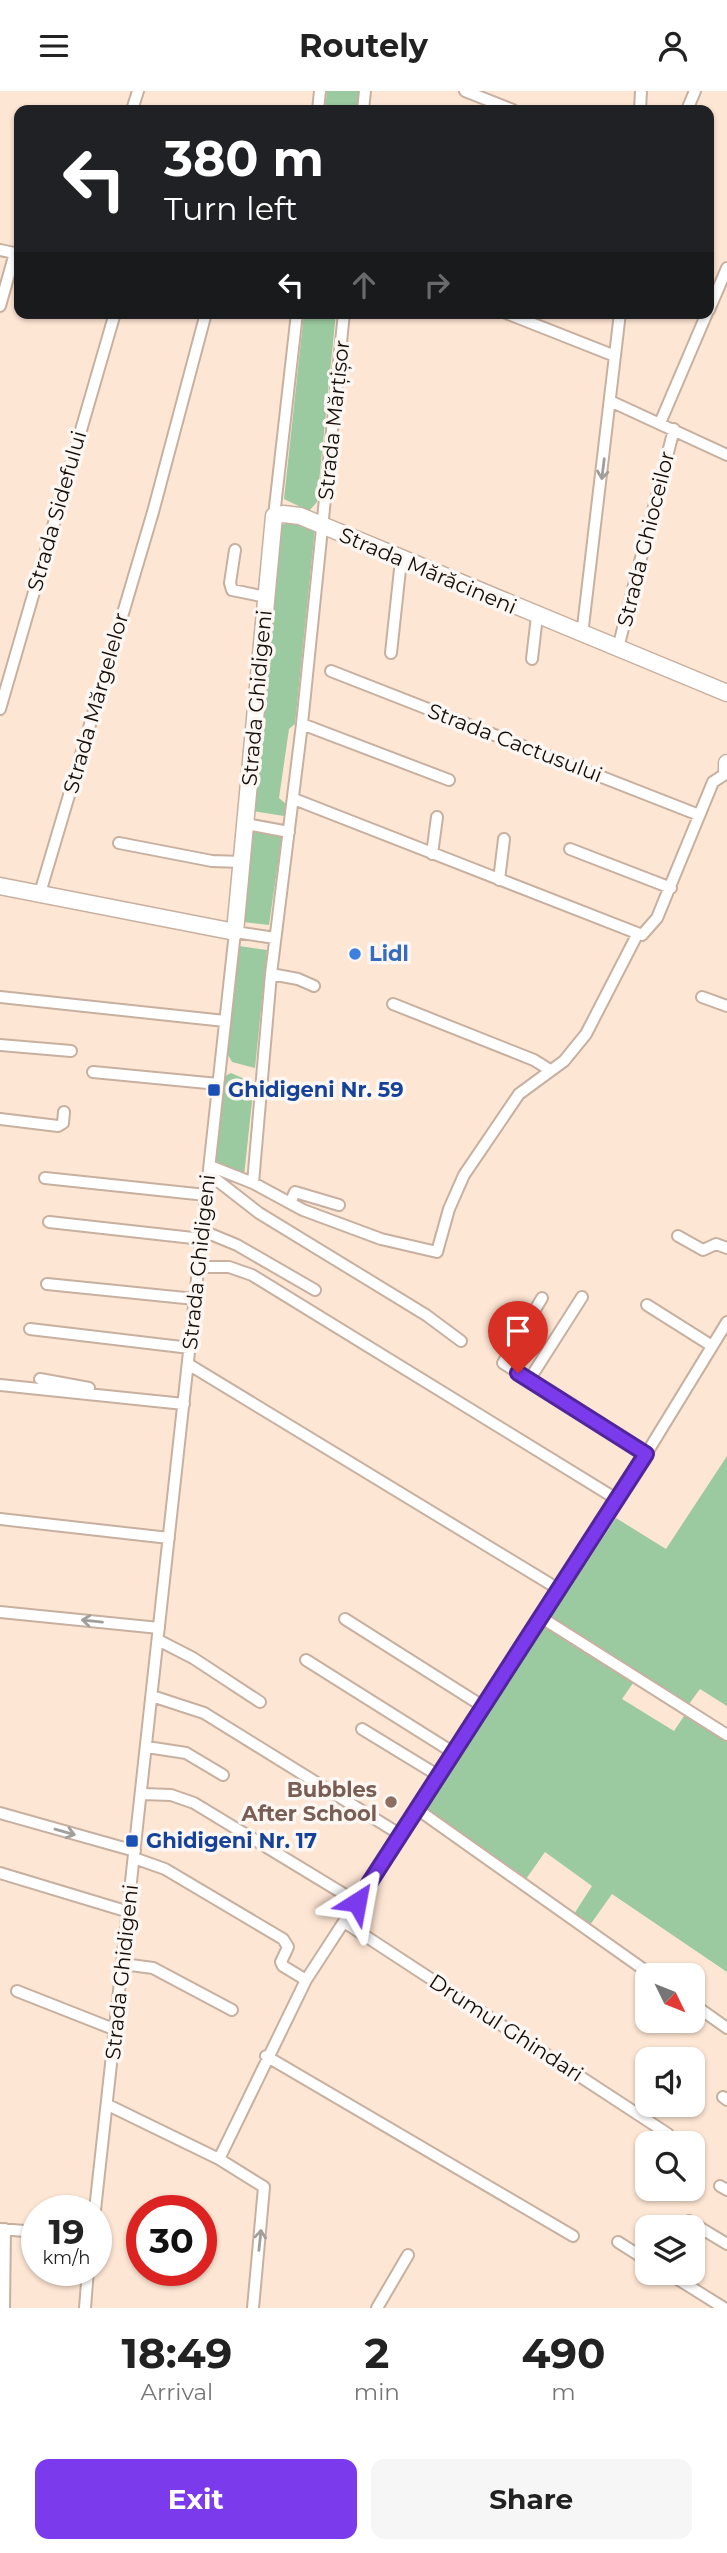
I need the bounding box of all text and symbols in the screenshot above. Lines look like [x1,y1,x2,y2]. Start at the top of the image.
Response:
text: Routely [299,26,428,65]
icon: menu [35,27,73,65]
icon: person [654,27,692,65]
text: 380 m [164,129,324,188]
icon: left [49,133,140,224]
text: Turn left [164,189,298,228]
icon: left [272,266,310,304]
icon: ahead [345,266,383,304]
icon: right [418,266,456,304]
street label: Strada Mărțișor [313,339,355,501]
street label: Strada Sidefului [22,428,91,594]
street label: Strada Ghioceilor [612,449,679,629]
one-way arrow [597,457,610,480]
street label: Strada Mărăcineni [336,522,521,619]
street label: Strada Ghidigeni [236,609,277,787]
street label: Strada Mărgelelor [58,610,133,796]
street label: Strada Cactusului [424,698,606,787]
place label: Lidl [369,941,409,966]
marker: Lidl [347,946,363,962]
place label: Ghidigeni Nr. 59 [228,1077,404,1102]
marker: Ghidigeni Nr. 59 [206,1082,222,1098]
street label: Strada Ghidigeni [177,1173,220,1351]
pin [488,1301,548,1373]
icon: arrive [499,1312,537,1350]
one-way arrow [81,1615,103,1628]
place label: Bubbles After School [241,1777,377,1826]
marker: Bubbles After School [383,1794,399,1810]
one-way arrow [54,1826,76,1839]
place label: Ghidigeni Nr. 17 [146,1828,317,1853]
marker: Ghidigeni Nr. 17 [124,1833,140,1849]
position arrow [320,1865,394,1939]
street label: Strada Ghidigeni [100,1883,143,2061]
north arrow [635,1963,705,2033]
map controls [635,1963,705,2285]
street label: Drumul Ghindari [425,1969,588,2087]
button: sound [635,2047,705,2117]
button: search [635,2131,705,2201]
speed limit sign: 30 [126,2195,217,2286]
text: 19 [48,2210,85,2253]
button: layers [635,2215,705,2285]
one-way arrow [254,2229,267,2252]
text: km/h [42,2247,91,2269]
text: 18:49 [122,2327,232,2379]
text: 2 [364,2327,389,2379]
text: 490 [521,2327,605,2379]
text: Arrival [141,2378,213,2406]
text: min [354,2378,400,2406]
text: m [551,2378,576,2406]
button: Exit [35,2459,357,2539]
button: Share [371,2459,692,2539]

